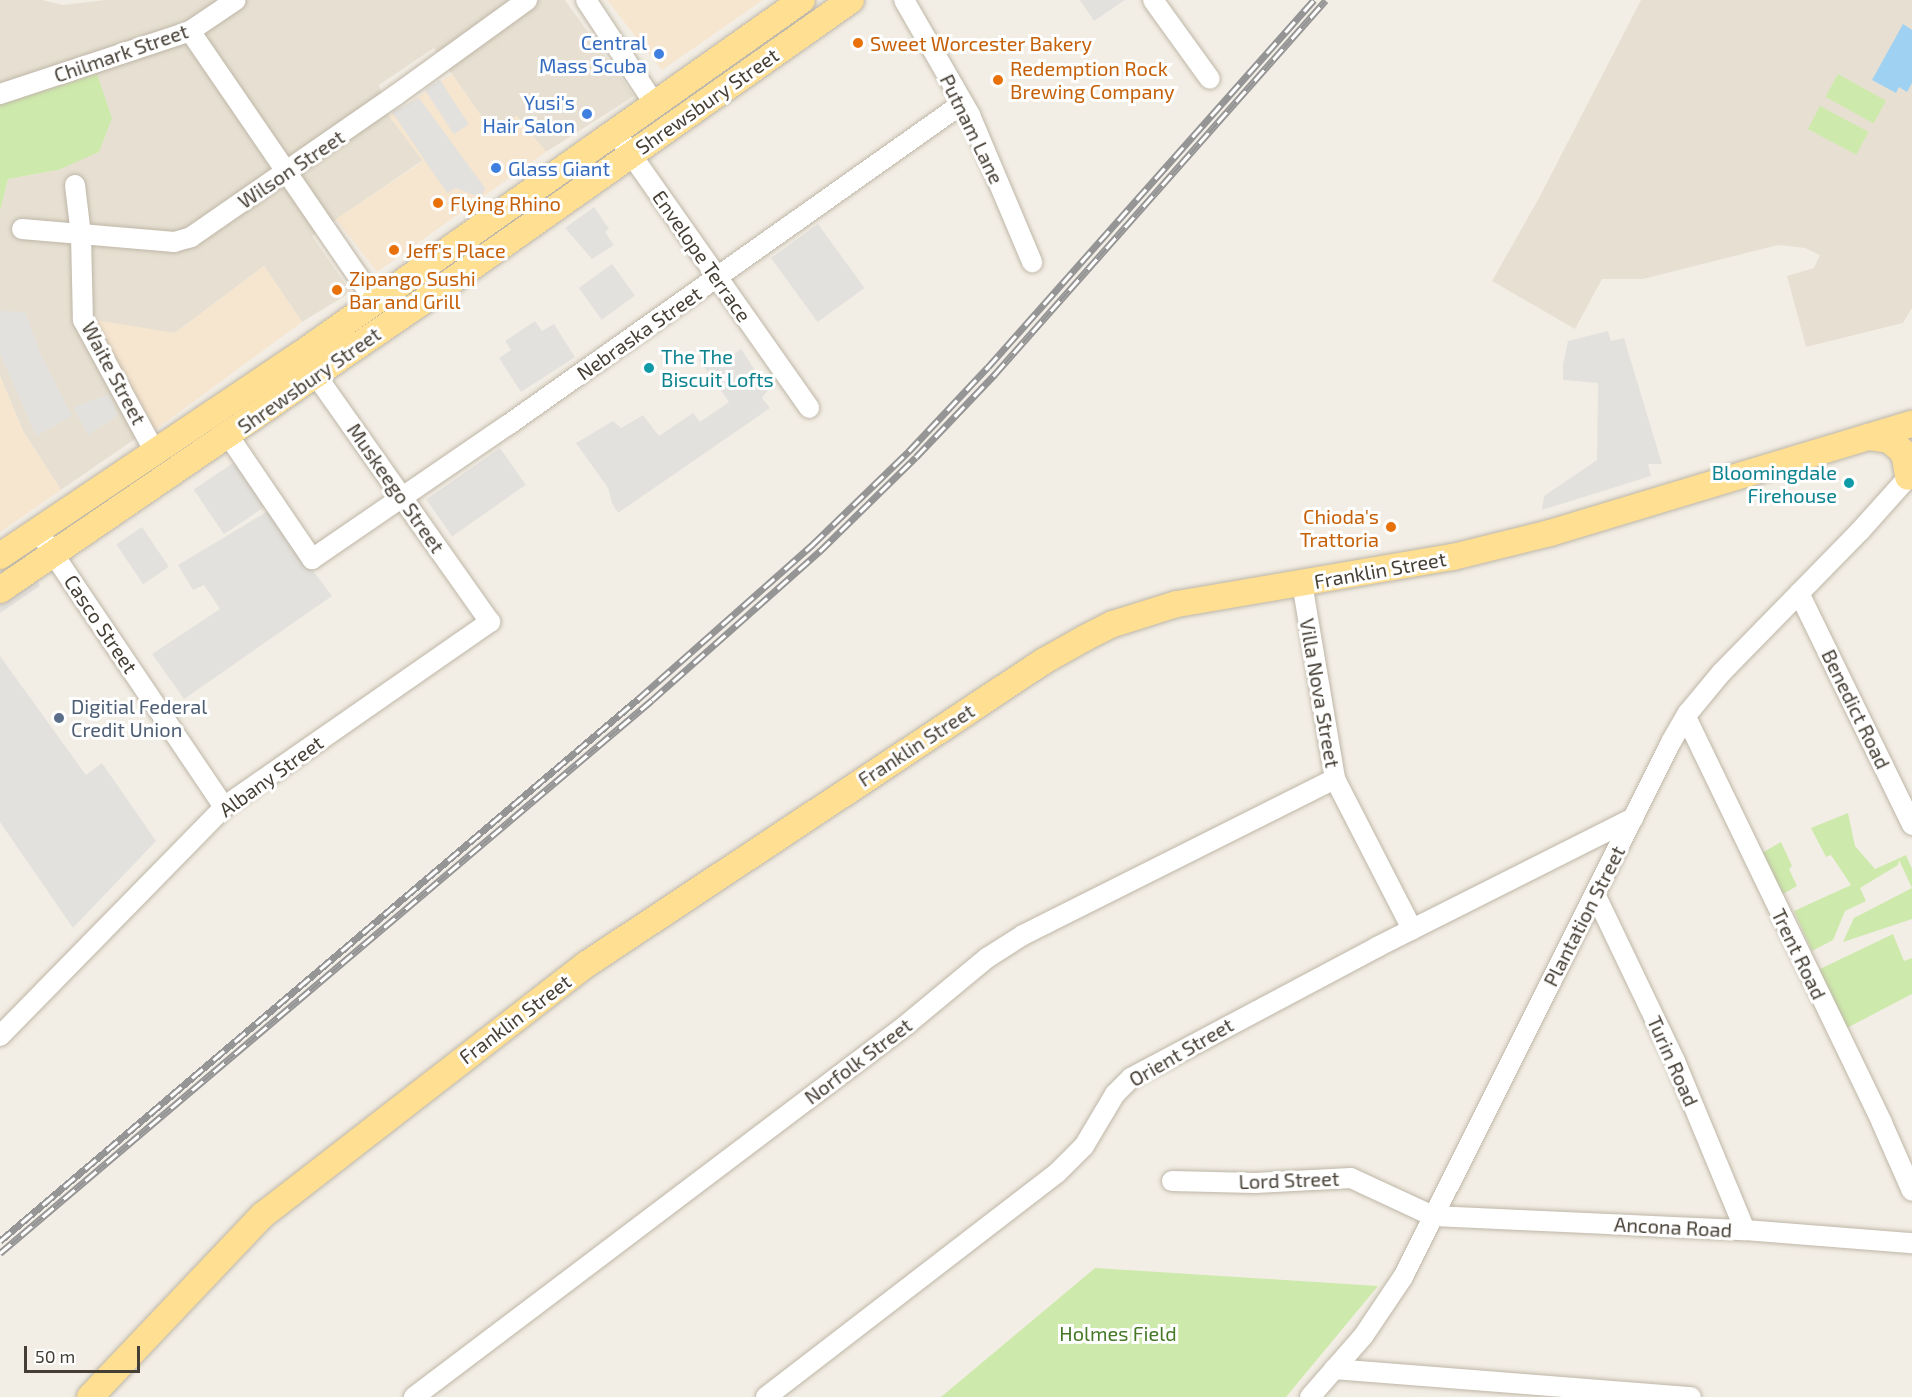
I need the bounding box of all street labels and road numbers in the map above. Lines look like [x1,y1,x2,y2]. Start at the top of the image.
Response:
street label: Chilmark Street [51,19,191,87]
street label: Shrewsbury Street [631,43,783,159]
street label: Putnam Lane [935,70,1009,188]
street label: Wilson Street [233,125,349,213]
street label: Envelope Terrace [648,185,756,327]
street label: Nebraska Street [572,281,706,385]
street label: Waite Street [77,317,151,429]
street label: Shrewsbury Street [233,322,385,438]
street label: Muskeego Street [342,418,450,558]
street label: Franklin Street [1312,547,1448,593]
street label: Casco Street [59,570,143,678]
street label: Villa Nova Street [1295,616,1345,770]
street label: Benedict Road [1817,645,1895,773]
street label: Franklin Street [853,698,979,792]
street label: Albany Street [214,730,328,822]
street label: Plantation Street [1538,842,1630,990]
street label: Trent Road [1767,905,1831,1003]
street label: Franklin Street [454,969,576,1069]
street label: Turin Road [1642,1012,1704,1110]
street label: Norfolk Street [799,1013,917,1109]
street label: Orient Street [1125,1013,1237,1091]
street label: Lord Street [1238,1166,1340,1194]
street label: Ancona Road [1613,1212,1733,1242]

